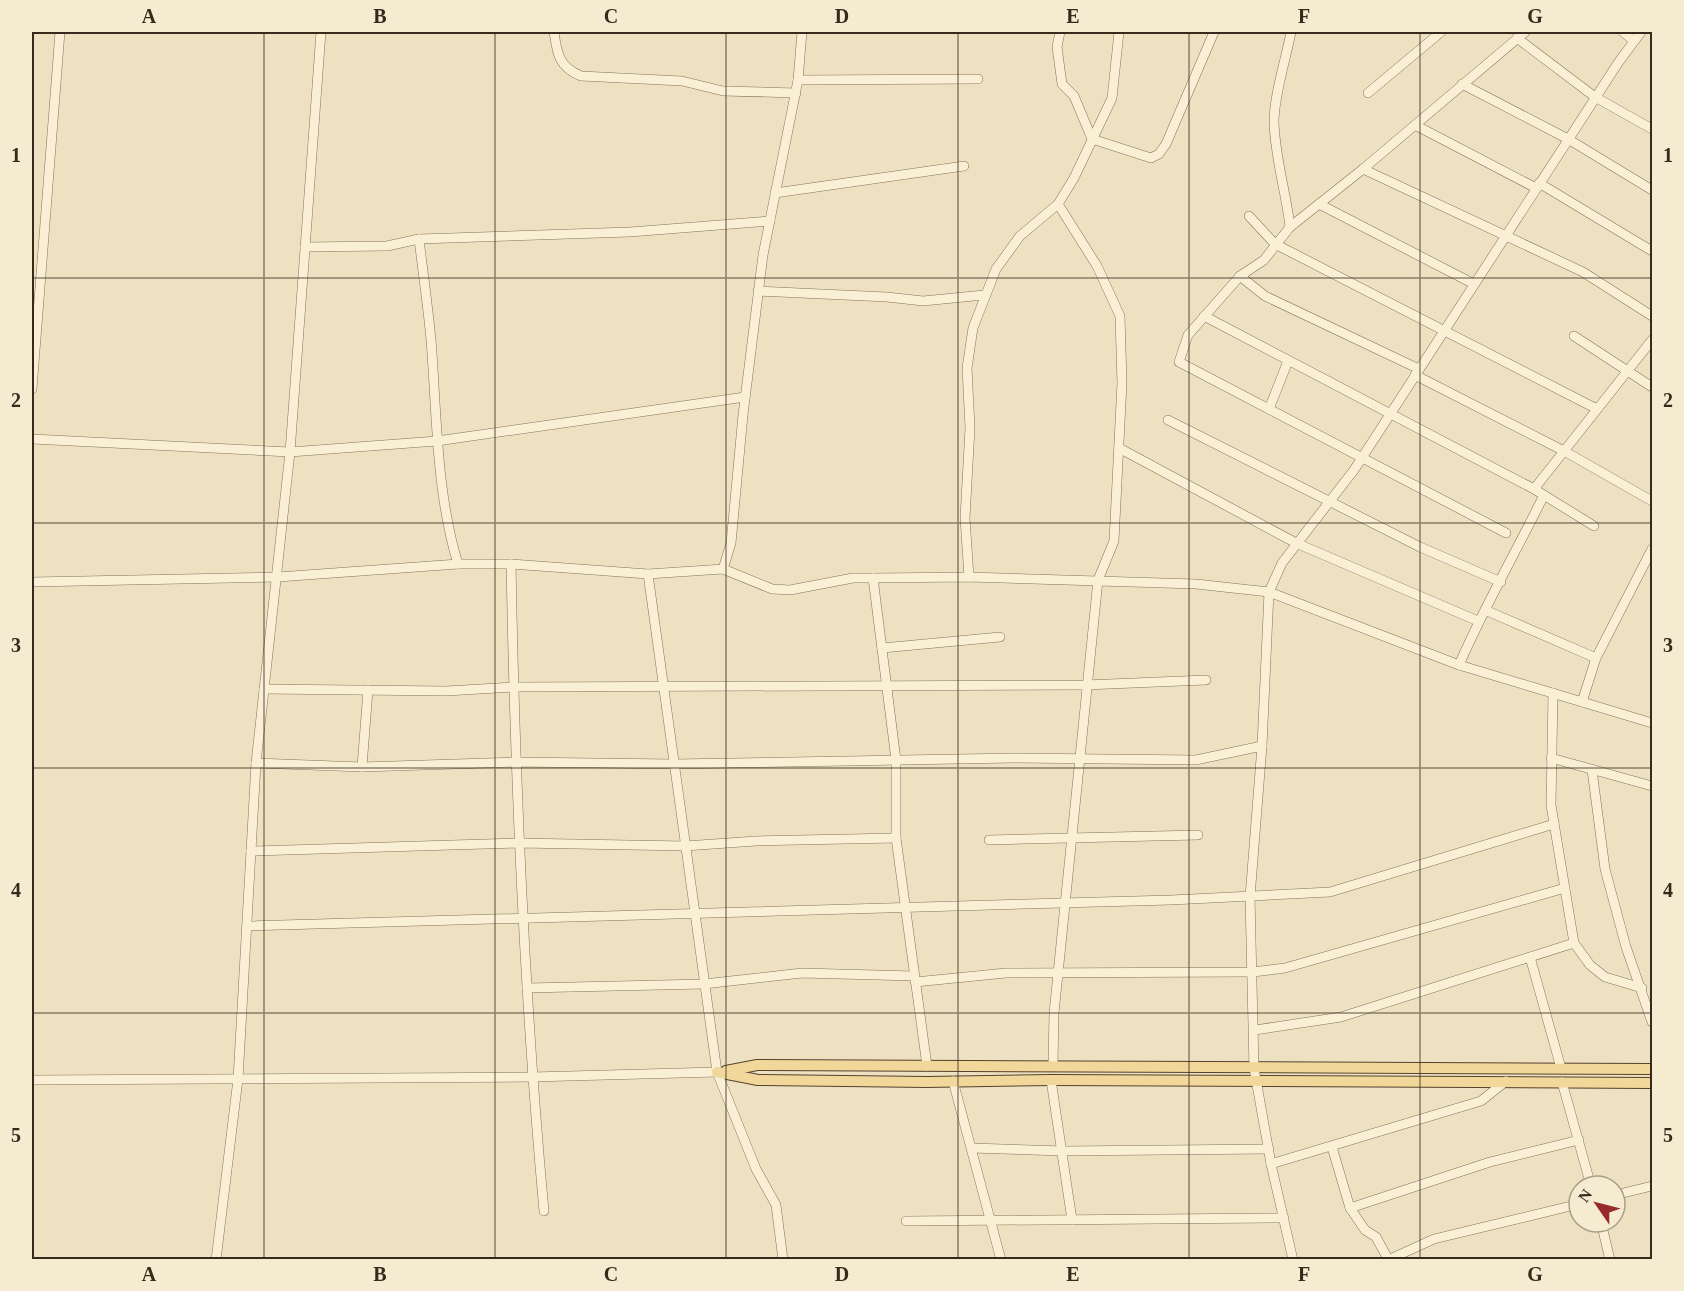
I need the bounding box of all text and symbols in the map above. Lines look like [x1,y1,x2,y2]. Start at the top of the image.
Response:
text: A [142,5,157,27]
text: B [373,5,387,27]
text: C [604,5,618,27]
text: D [835,5,849,27]
text: E [1066,5,1080,27]
text: F [1298,5,1310,27]
text: G [1527,5,1543,27]
text: 1 [11,144,21,166]
text: 1 [1663,144,1673,166]
text: 2 [11,389,21,411]
text: 2 [1663,389,1673,411]
text: 3 [11,634,21,656]
text: 3 [1663,634,1673,656]
text: 4 [11,879,21,901]
text: 4 [1663,879,1673,901]
text: 5 [11,1124,21,1146]
text: 5 [1663,1124,1673,1146]
north arrow [1567,1174,1627,1234]
text: N [1575,1186,1596,1205]
text: A [142,1263,157,1285]
text: B [373,1263,387,1285]
text: C [604,1263,618,1285]
text: D [835,1263,849,1285]
text: E [1066,1263,1080,1285]
text: F [1298,1263,1310,1285]
text: G [1527,1263,1543,1285]

